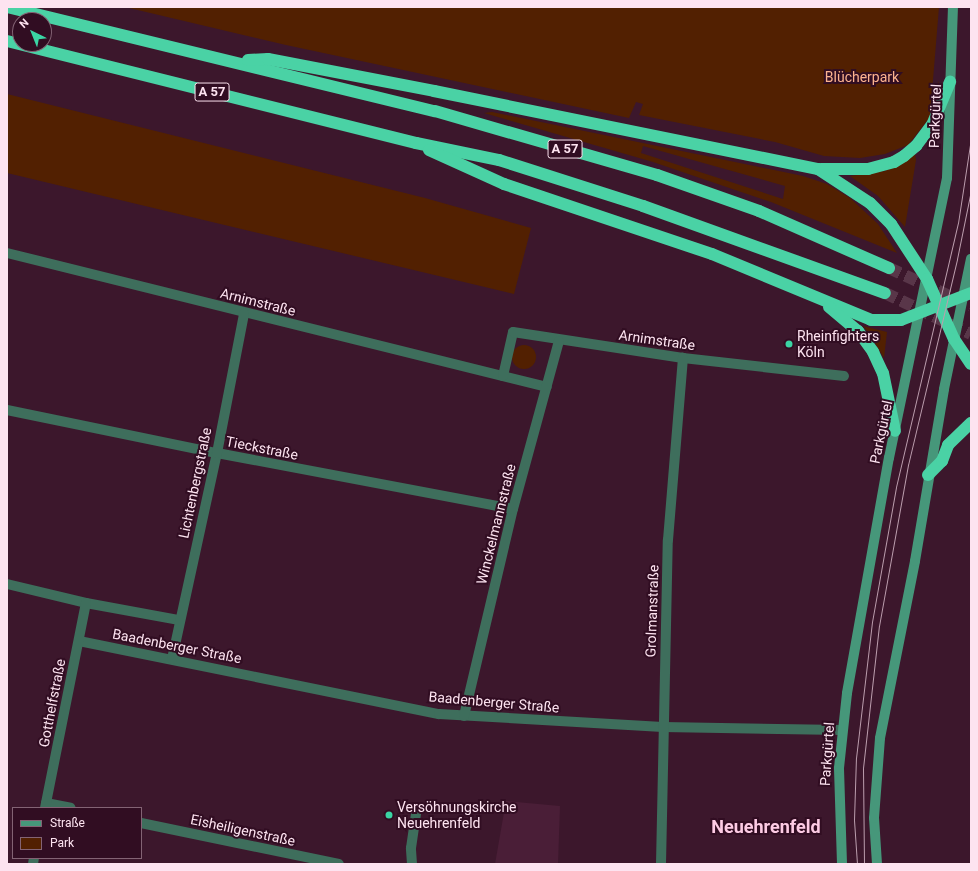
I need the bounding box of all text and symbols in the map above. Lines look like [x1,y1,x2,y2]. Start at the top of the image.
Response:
north arrow [12,12,52,52]
text: N [17,16,31,31]
park label: Blücherpark [825,69,899,85]
road number: A 57 [194,81,230,103]
street label: Parkgürtel [925,84,945,148]
road number: A 57 [547,138,583,160]
street label: Arnimstraße [219,285,297,319]
street label: Arnimstraße [618,326,696,354]
place label: Rheinfighters Köln [797,328,879,360]
marker: Rheinfighters Köln [784,339,794,349]
street label: Parkgürtel [866,399,896,465]
street label: Lichtenbergstraße [175,426,215,540]
street label: Tieckstraße [224,433,300,463]
street label: Winckelmannstraße [473,462,519,586]
street label: Grolmanstraße [642,564,662,658]
street label: Baadenberger Straße [111,625,243,667]
street label: Gotthelfstraße [35,657,69,749]
street label: Baadenberger Straße [428,688,560,716]
street label: Parkgürtel [816,721,838,787]
place label: Versöhnungskirche Neuehrenfeld [397,799,517,832]
legend [12,807,142,859]
marker: Versöhnungskirche Neuehrenfeld [384,810,394,820]
street label: Eisheiligenstraße [189,811,297,849]
text: Straße [50,816,85,830]
district label: Neuehrenfeld [711,816,821,838]
text: Park [50,836,74,850]

